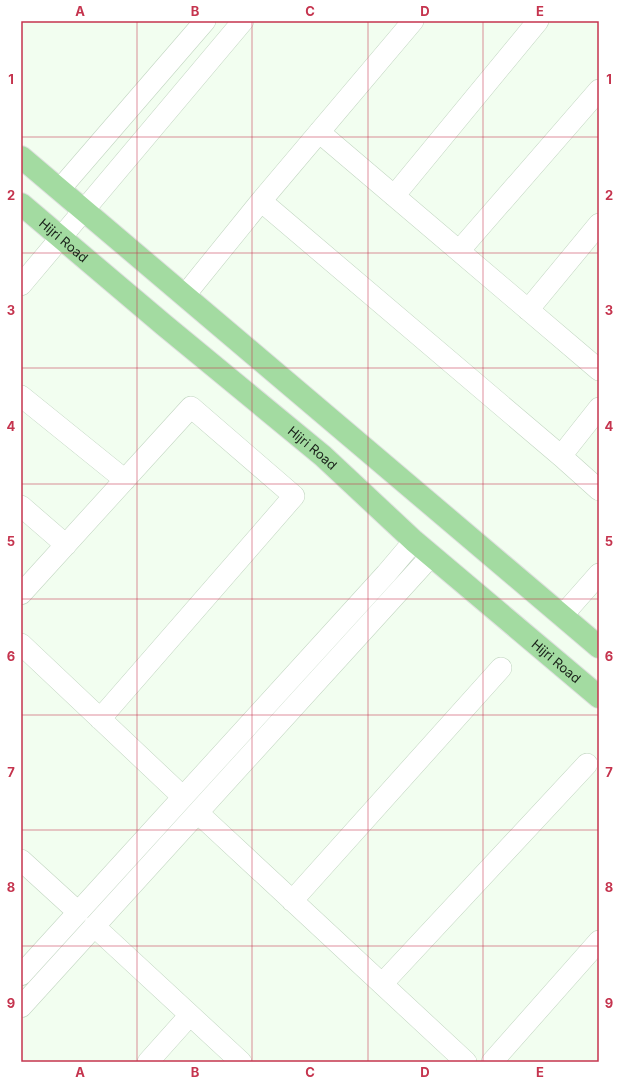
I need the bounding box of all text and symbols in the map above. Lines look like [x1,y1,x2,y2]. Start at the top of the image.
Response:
text: A [75,3,85,19]
text: B [191,3,200,19]
text: C [305,3,315,19]
text: D [420,3,430,19]
text: E [536,3,544,19]
text: 1 [8,71,14,87]
text: 1 [606,71,612,87]
text: 2 [7,187,15,203]
text: 2 [605,187,613,203]
street label: Hijri Road [36,215,92,265]
text: 3 [7,302,15,318]
text: 3 [605,302,613,318]
text: 4 [7,418,16,434]
text: 4 [605,418,614,434]
street label: Hijri Road [285,422,340,473]
text: 5 [7,533,15,549]
text: 5 [605,533,613,549]
street label: Hijri Road [528,636,584,686]
text: 6 [7,648,15,664]
text: 6 [605,648,613,664]
text: 7 [7,764,15,780]
text: 7 [605,764,613,780]
text: 8 [7,879,15,895]
text: 8 [605,879,613,895]
text: 9 [7,995,15,1011]
text: 9 [605,995,613,1011]
text: A [75,1064,85,1080]
text: B [191,1064,200,1080]
text: C [305,1064,315,1080]
text: D [420,1064,430,1080]
text: E [536,1064,544,1080]

